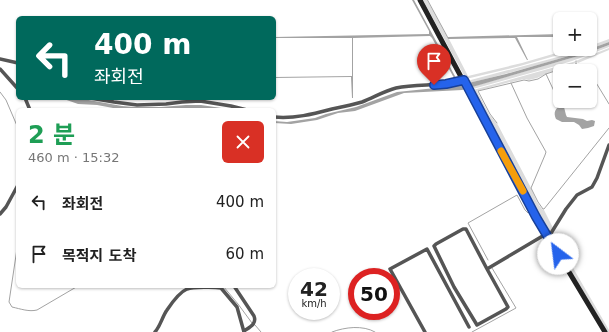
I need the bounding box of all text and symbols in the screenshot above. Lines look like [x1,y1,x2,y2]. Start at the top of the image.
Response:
map controls [553,12,597,108]
button: + [553,12,597,56]
text: 400 m [94,28,191,61]
icon: left [28,32,80,84]
pin [417,44,451,85]
icon: arrive [423,50,445,72]
button: − [553,64,597,108]
text: 좌회전 [94,66,144,87]
text: 2 분 [28,121,75,149]
button: close [222,121,264,163]
text: 460 m · 15:32 [28,150,119,165]
icon: left [28,191,50,213]
text: 400 m [216,193,264,211]
text: 좌회전 [62,195,103,213]
position arrow [537,233,579,275]
icon: arrive [28,243,50,265]
text: 60 m [226,245,264,263]
text: 목적지 도착 [62,247,136,265]
speed limit sign: 50 [348,268,400,320]
text: 42 [300,277,328,301]
text: km/h [301,298,327,309]

